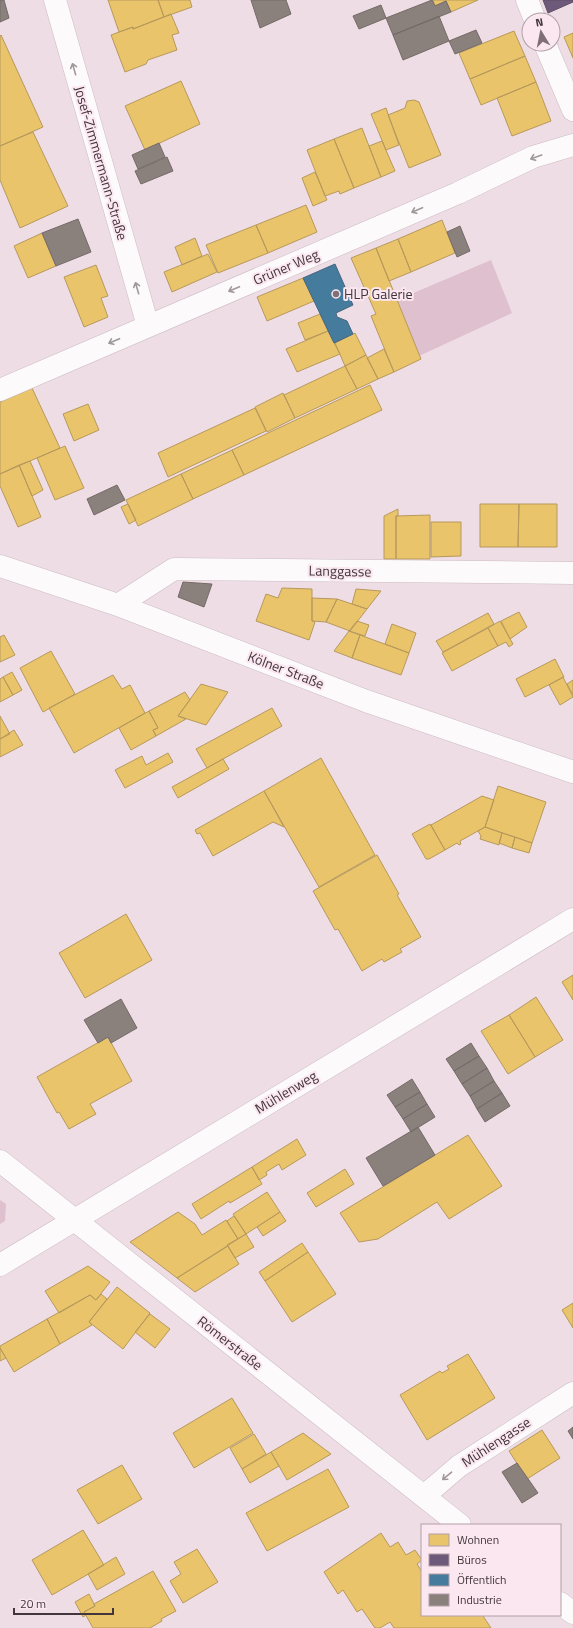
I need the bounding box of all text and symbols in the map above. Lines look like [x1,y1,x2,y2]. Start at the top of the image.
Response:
north arrow [521,12,561,52]
text: N [534,14,544,31]
one-way arrow [70,63,77,76]
street label: Josef-Zimmermann-Straße [69,83,134,242]
one-way arrow [529,154,542,161]
one-way arrow [412,207,424,215]
street label: Grüner Weg [250,243,322,290]
one-way arrow [133,282,140,295]
place label: HLP Galerie [344,283,412,304]
one-way arrow [228,286,240,293]
marker: HLP Galerie [331,289,341,299]
one-way arrow [109,337,121,345]
street label: Langgasse [308,559,372,582]
street label: Kölner Straße [245,645,327,694]
street label: Mühlenweg [251,1065,321,1118]
street label: Römerstraße [193,1310,267,1375]
street label: Mühlengasse [457,1411,535,1472]
one-way arrow [441,1471,452,1480]
legend [421,1524,561,1616]
text: Wohnen [457,1530,499,1549]
text: Büros [457,1550,487,1569]
text: Öffentlich [457,1570,507,1589]
scale bar [14,1590,113,1616]
text: Industrie [457,1590,502,1609]
text: 20 m [20,1594,46,1613]

